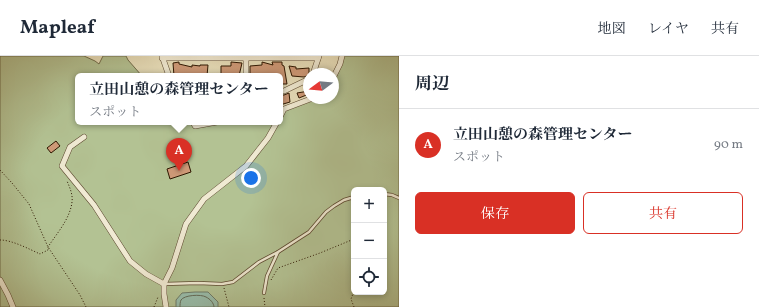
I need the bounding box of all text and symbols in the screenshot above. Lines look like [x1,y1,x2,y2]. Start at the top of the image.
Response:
text: Mapleaf [20,15,95,41]
text: 地図 [598,20,626,39]
text: レイヤ [648,20,689,39]
text: 共有 [711,20,739,39]
north arrow [303,68,339,104]
popup [75,73,283,125]
text: 周辺 [415,73,449,96]
text: 立田山憩の森管理センター [89,80,269,101]
text: スポット [89,104,141,122]
text: 立田山憩の森管理センター [453,125,632,146]
text: A [423,136,433,154]
text: 90 m [714,136,743,154]
pin: A [166,138,192,171]
text: スポット [453,149,505,167]
your location [241,168,261,188]
map controls [351,187,387,295]
button: + [351,187,387,223]
button: 保存 [415,192,575,234]
button: 共有 [583,192,743,234]
button: − [351,223,387,259]
button: locate [351,259,387,295]

